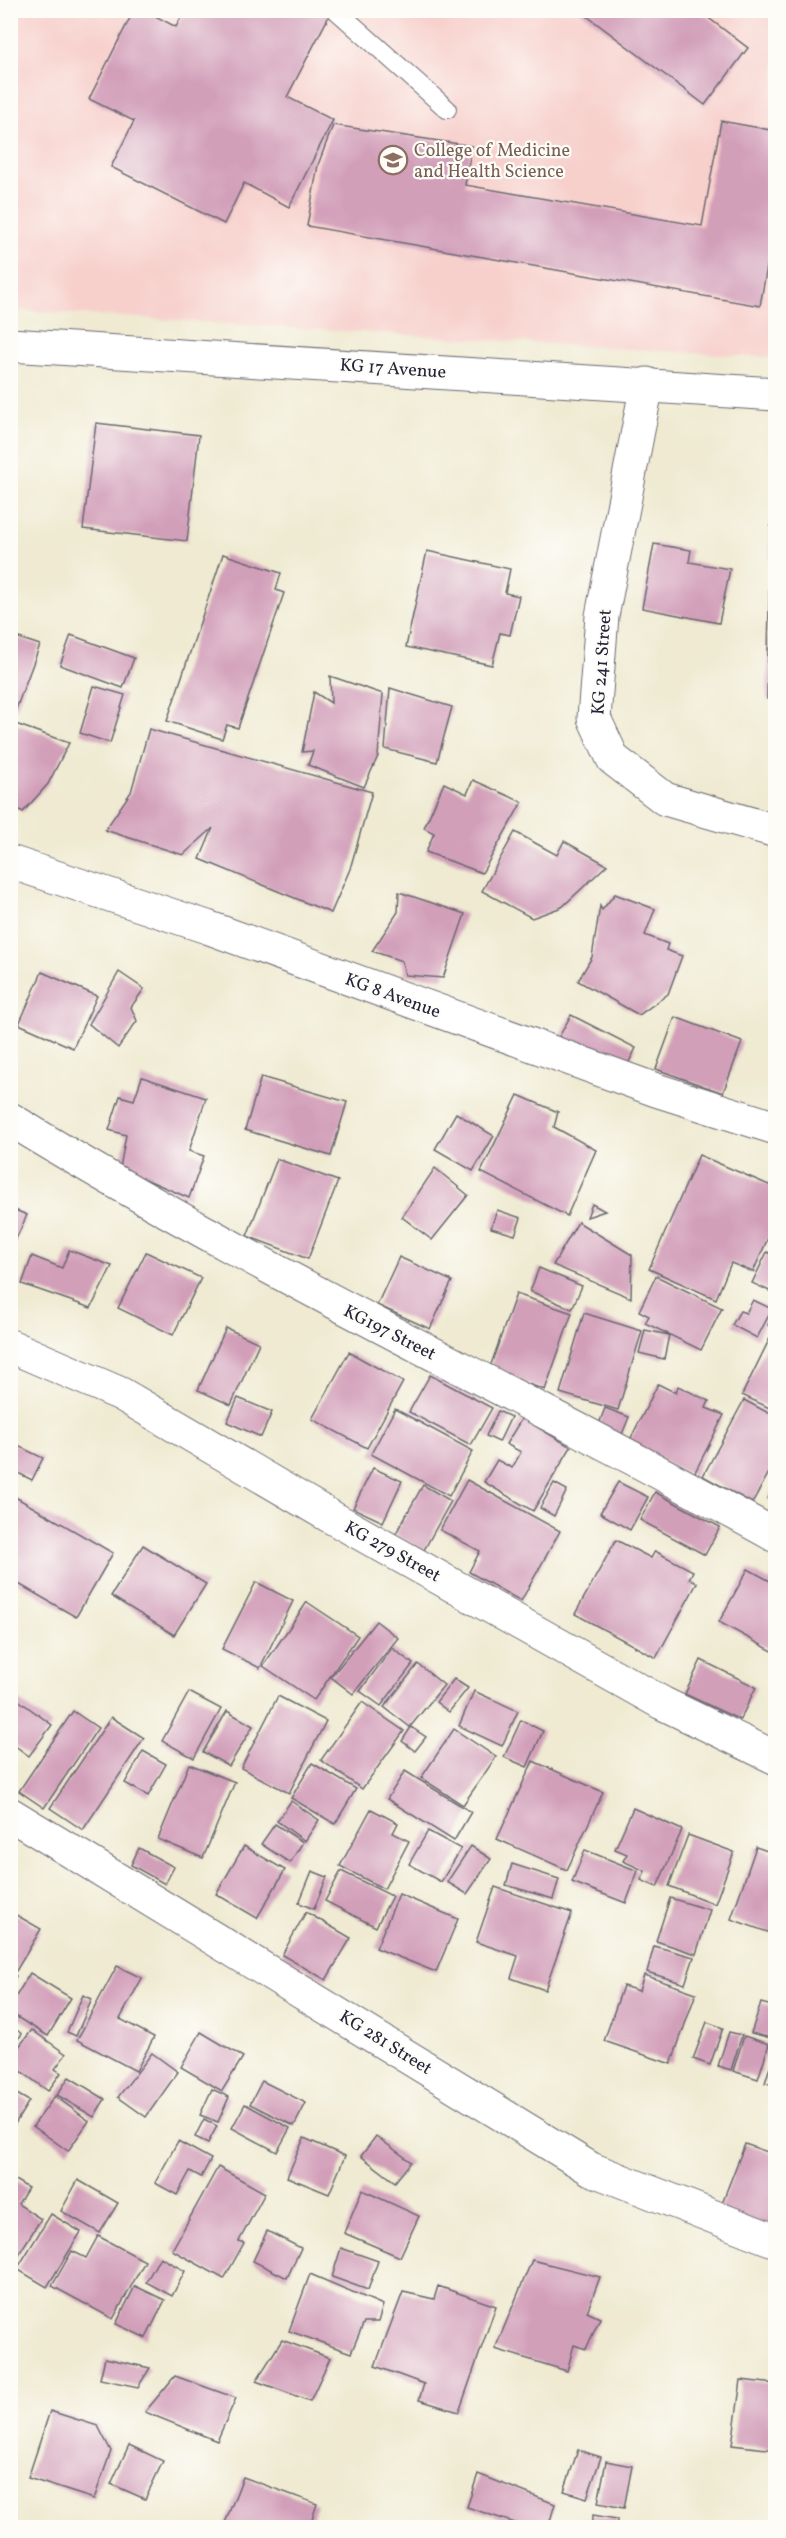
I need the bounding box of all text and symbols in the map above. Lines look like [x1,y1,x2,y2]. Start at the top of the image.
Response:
place label: College of Medicine and Health Science [414,139,570,185]
school or university icon: College of Medicine and Health Science [377,144,409,176]
street label: KG 17 Avenue [339,353,447,386]
street label: KG 241 Street [586,608,619,716]
street label: KG 8 Avenue [341,968,444,1025]
street label: KG197 Street [339,1299,440,1367]
street label: KG 279 Street [340,1516,445,1589]
street label: KG 281 Street [334,2005,436,2082]

